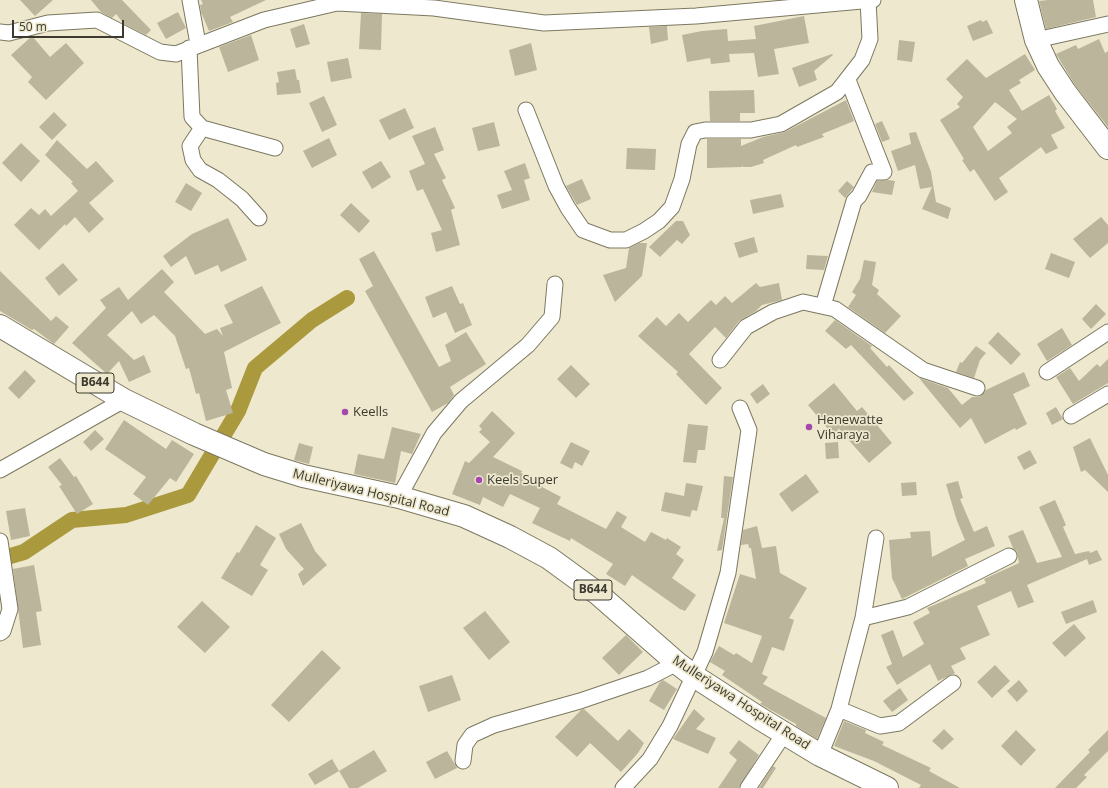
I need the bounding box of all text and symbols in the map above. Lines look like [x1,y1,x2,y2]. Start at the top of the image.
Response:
scale bar [14,12,126,38]
text: 50 m [19,18,47,35]
road number: B644 [76,373,114,393]
place label: Keells [353,404,388,420]
marker: Keells [340,407,350,417]
place label: Henewatte Viharaya [817,412,883,443]
marker: Henewatte Viharaya [804,422,814,432]
street label: Mulleriyawa Hospital Road [291,466,451,520]
place label: Keels Super [487,472,558,488]
marker: Keels Super [474,475,484,485]
road number: B644 [574,580,612,600]
street label: Mulleriyawa Hospital Road [669,653,813,753]

